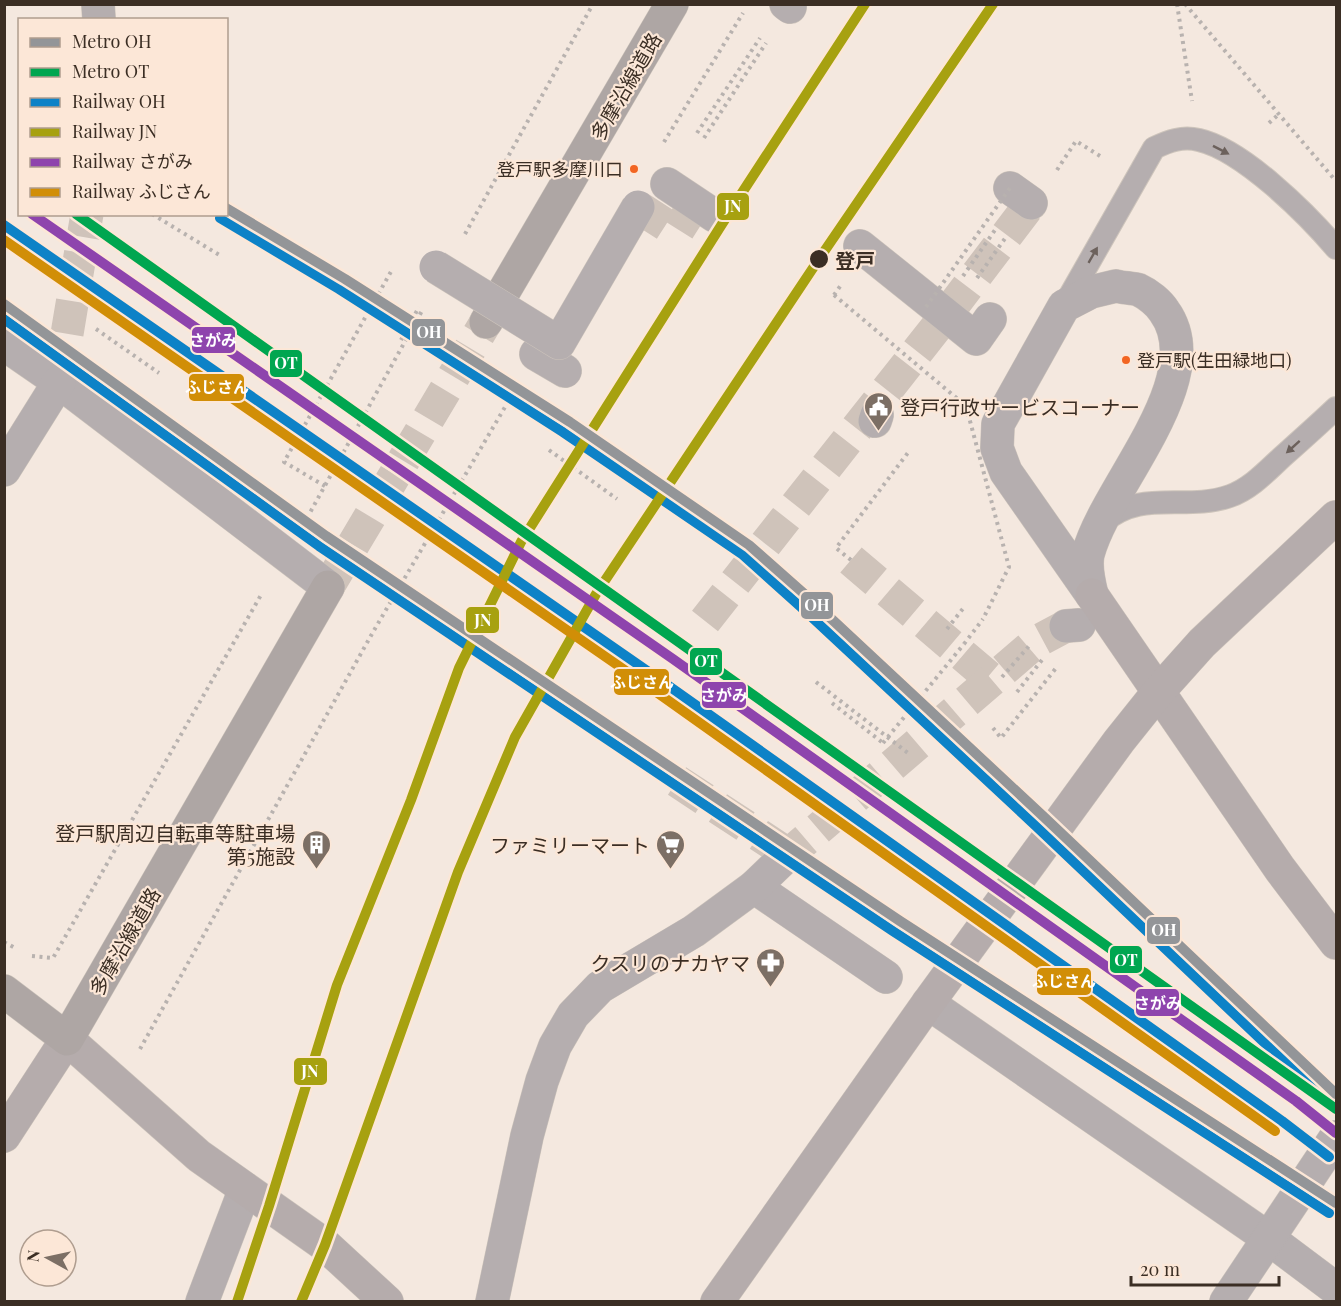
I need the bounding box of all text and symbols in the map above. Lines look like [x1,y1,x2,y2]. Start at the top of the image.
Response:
legend [18,18,228,216]
street label: 多摩沿線道路 [583,27,667,145]
text: Metro OH [72,29,152,53]
text: Metro OT [72,59,149,83]
text: Railway OH [72,89,166,113]
text: Railway JN [72,119,158,143]
one-way arrow [1213,145,1230,155]
text: Railway さがみ [72,149,193,173]
place label: 登戸駅多摩川口 [497,157,623,181]
marker: 登戸駅多摩川口 [628,163,640,175]
text: Railway ふじさん [72,179,211,203]
line badge: JN [716,192,750,221]
text: JN [723,195,742,216]
place label: 登戸 [835,246,875,273]
one-way arrow [1088,246,1098,263]
marker: 登戸 [808,248,830,270]
line badge: OH [411,318,446,347]
text: OH [416,321,442,342]
line badge: さがみ [191,326,236,354]
text: さがみ [189,329,237,350]
place label: 登戸駅(生田緑地口) [1137,348,1292,372]
line badge: OT [269,349,303,378]
text: OT [274,352,298,373]
marker: 登戸駅(生田緑地口) [1120,354,1132,366]
line badge: ふじさん [188,373,245,402]
text: ふじさん [185,376,249,397]
public building icon: 登戸行政サービスコーナー [863,390,895,432]
place label: 登戸行政サービスコーナー [900,393,1140,420]
one-way arrow [1286,440,1301,453]
line badge: OH [800,591,834,620]
text: OH [804,594,830,615]
line badge: JN [465,606,500,634]
text: JN [473,609,492,630]
line badge: OT [689,647,723,676]
text: OT [694,650,718,671]
line badge: ふじさん [613,668,670,696]
text: ふじさん [610,671,674,692]
line badge: さがみ [701,681,747,709]
text: さがみ [700,684,748,705]
place label: 登戸駅周辺自転車等駐車場 第5施設 [55,819,295,869]
building icon: 登戸駅周辺自転車等駐車場 第5施設 [300,828,332,870]
supermarket icon: ファミリーマート [655,828,687,870]
place label: ファミリーマート [490,831,650,858]
street label: 多摩沿線道路 [82,882,166,1000]
line badge: OH [1146,916,1181,945]
text: OH [1151,919,1177,940]
line badge: OT [1109,945,1143,974]
pharmacy icon: クスリのナカヤマ [755,946,787,988]
place label: クスリのナカヤマ [591,949,750,976]
text: OT [1114,949,1138,970]
line badge: ふじさん [1036,967,1092,996]
text: ふじさん [1032,970,1096,991]
line badge: さがみ [1135,988,1180,1017]
text: さがみ [1134,992,1182,1013]
line badge: JN [293,1057,328,1086]
text: JN [300,1060,319,1081]
north arrow [18,1228,78,1288]
text: N [21,1248,44,1263]
scale bar [1131,1249,1280,1287]
text: 20 m [1140,1257,1180,1281]

